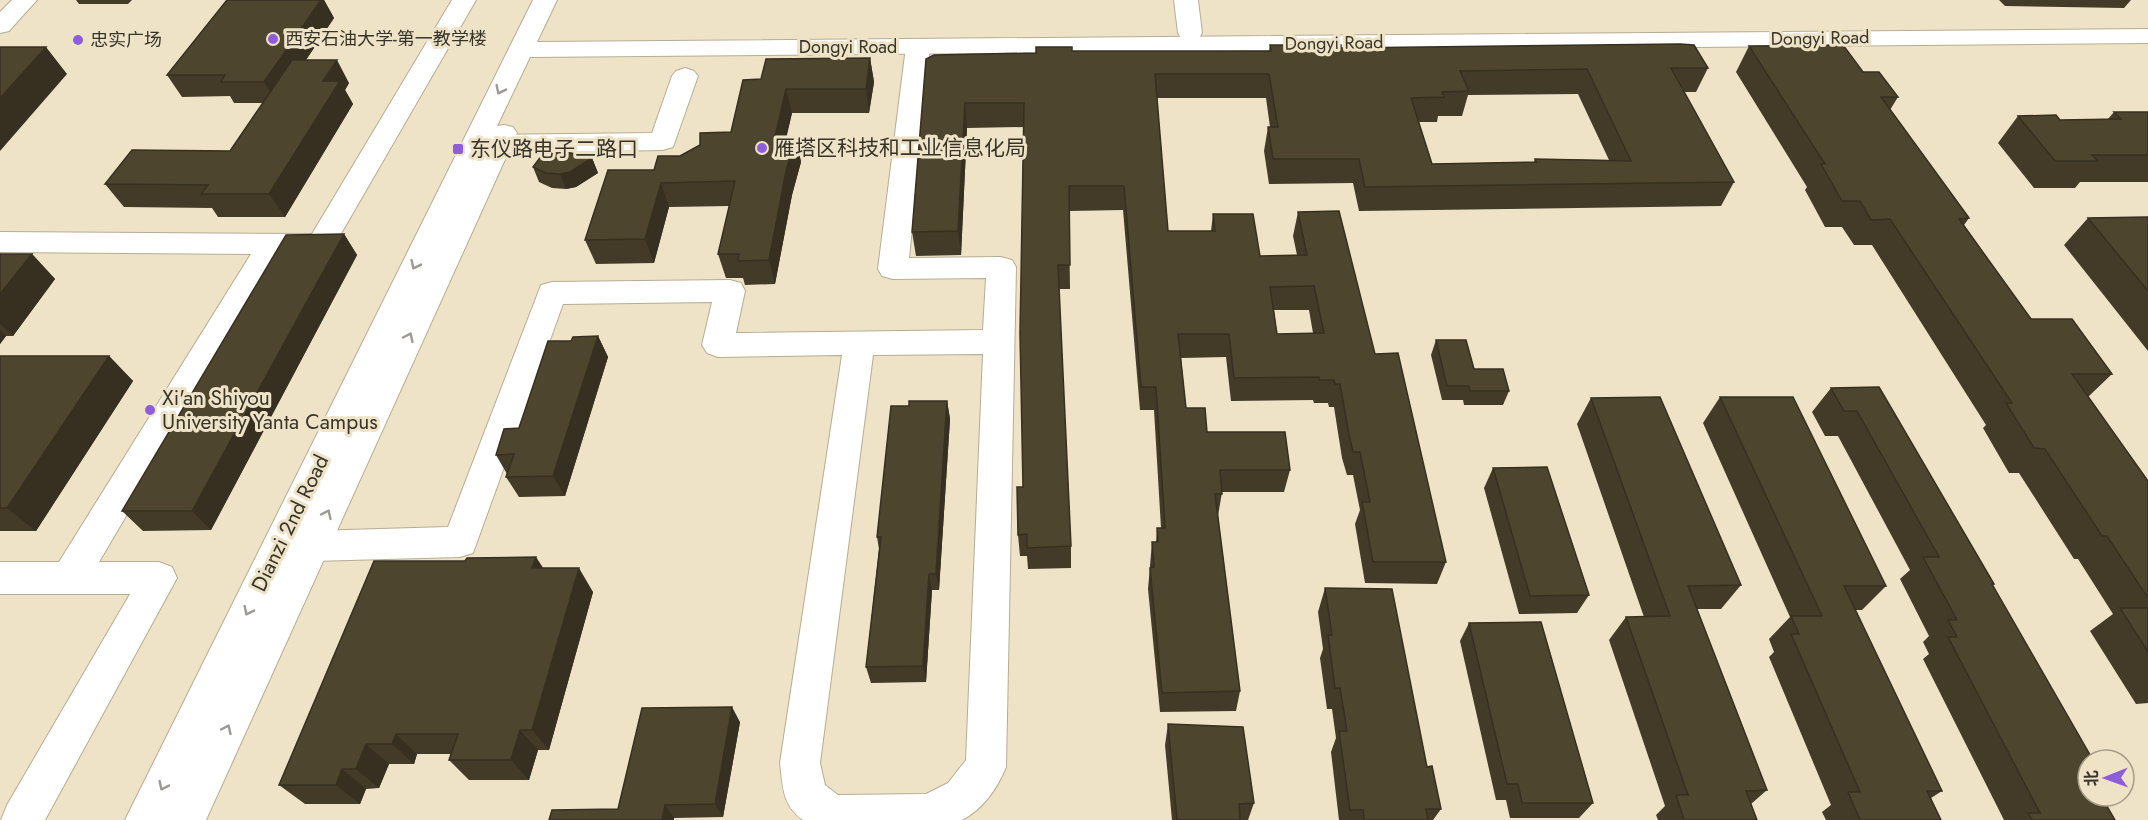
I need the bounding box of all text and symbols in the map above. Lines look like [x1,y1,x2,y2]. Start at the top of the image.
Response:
street label: Dongyi Road [1770,24,1870,52]
place label: 西安石油大学-第一教学楼 [285,26,487,52]
place label: 忠实广场 [90,27,162,53]
street label: Dongyi Road [1284,29,1384,57]
marker: 西安石油大学-第一教学楼 [266,32,280,46]
marker: 忠实广场 [71,33,85,47]
street label: Dongyi Road [799,34,897,60]
one-way arrow [496,83,507,94]
place label: 雁塔区科技和工业信息化局 [774,133,1026,163]
place label: 东仪路电子二路口 [470,134,638,164]
marker: 雁塔区科技和工业信息化局 [755,141,769,155]
marker: 东仪路电子二路口 [451,142,465,156]
one-way arrow [410,259,422,270]
one-way arrow [402,333,414,344]
place label: Xi'an Shiyou University Yanta Campus [162,383,378,437]
marker: Xi'an Shiyou University Yanta Campus [143,403,157,417]
street label: Dianzi 2nd Road [244,450,336,596]
one-way arrow [319,510,331,521]
one-way arrow [243,604,255,615]
one-way arrow [219,724,231,735]
north arrow [2076,748,2136,808]
text: 北 [2080,770,2103,786]
one-way arrow [158,780,170,791]

